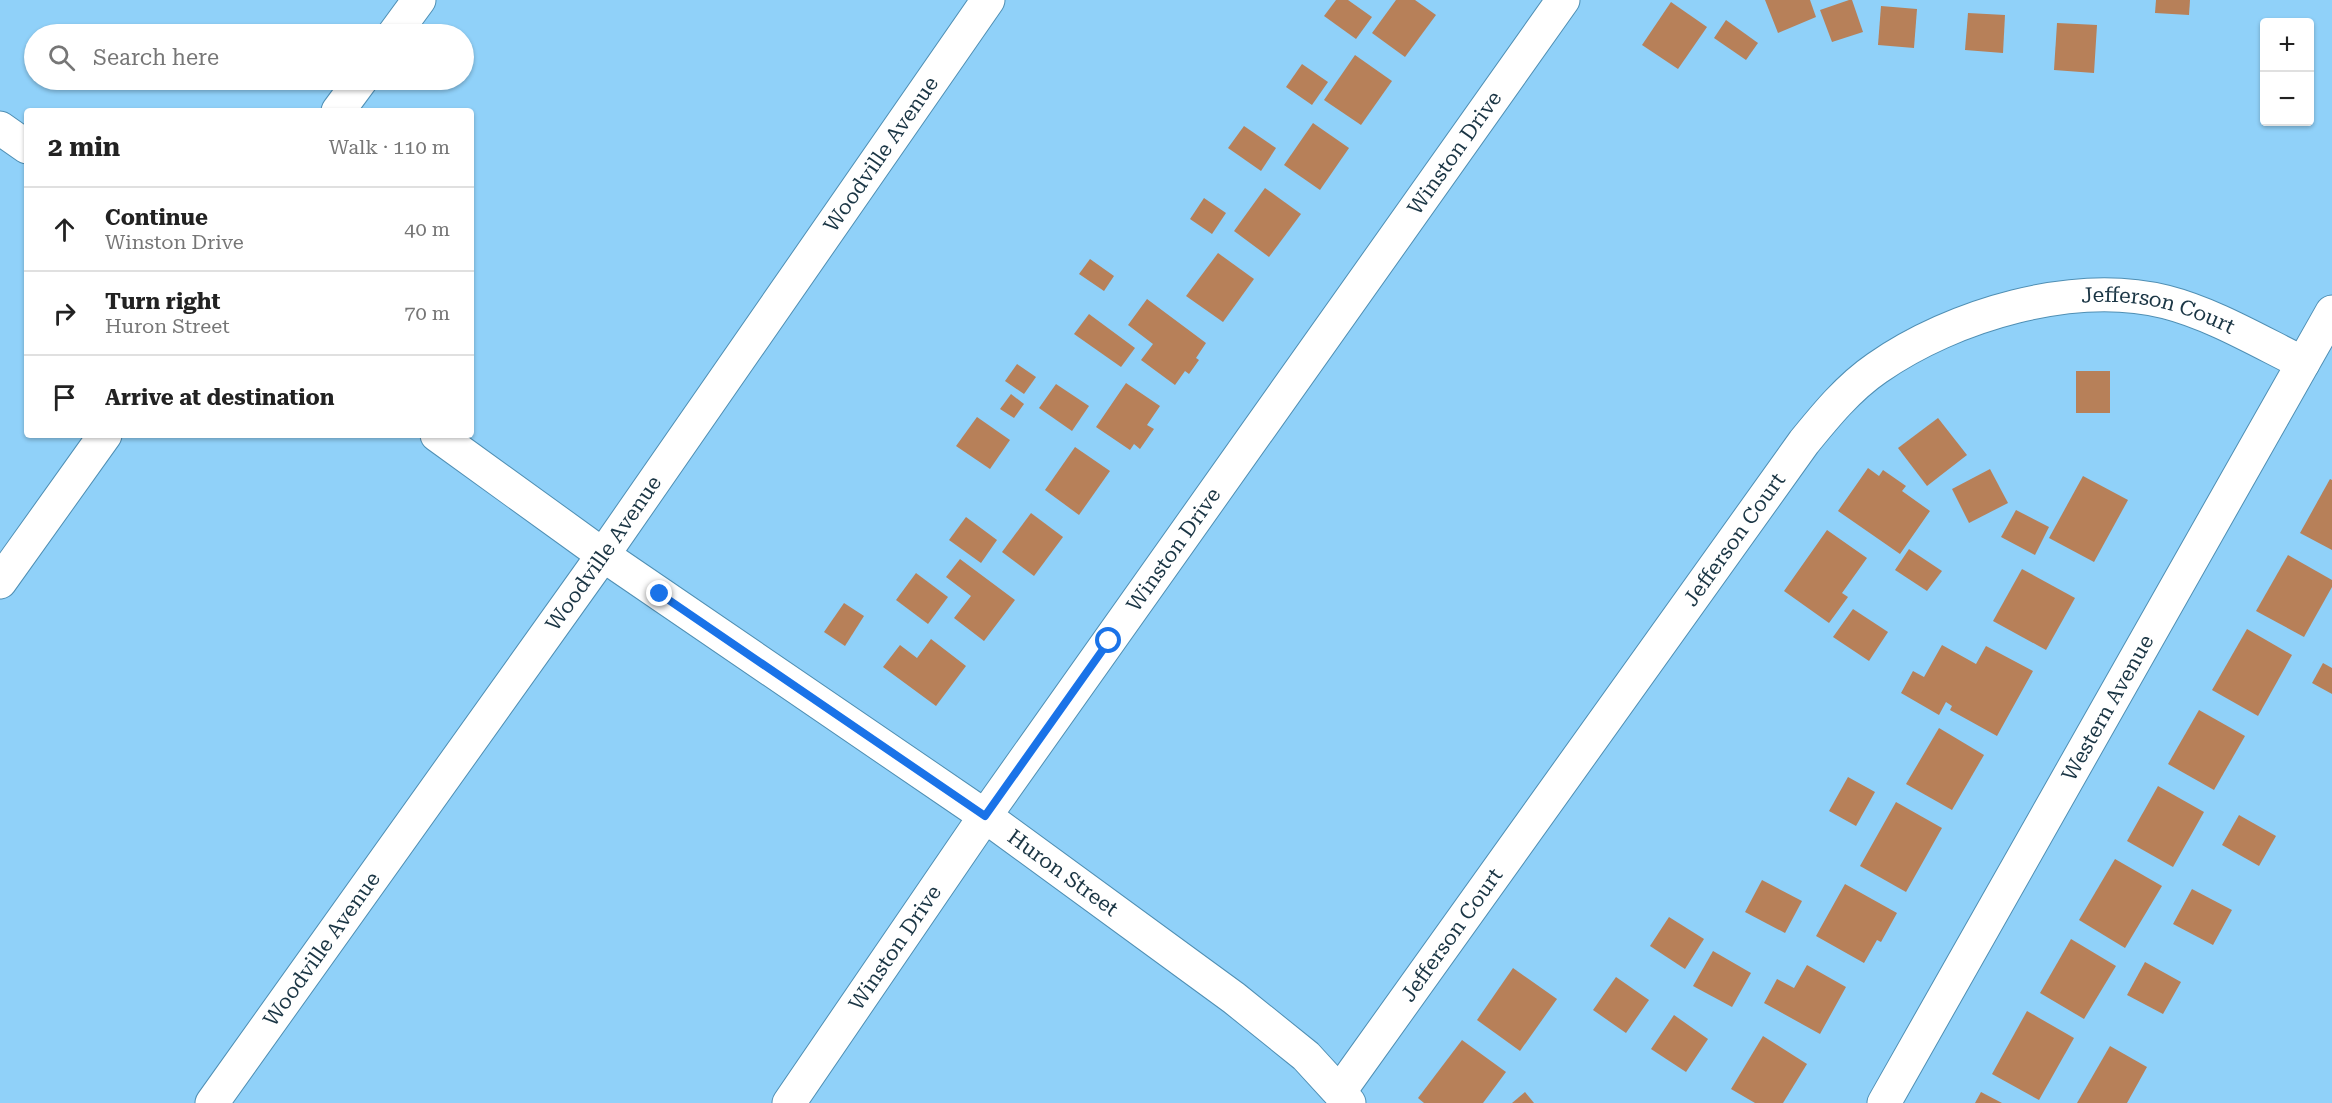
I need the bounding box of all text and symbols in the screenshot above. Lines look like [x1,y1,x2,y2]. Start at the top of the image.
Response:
map controls [2260,18,2314,126]
button: + [2260,18,2314,72]
search box [24,24,474,90]
icon: search [45,41,78,74]
text: Search here [93,45,219,70]
street label: Woodville Avenue [819,72,943,237]
button: − [2260,72,2314,126]
street label: Winston Drive [1403,87,1507,219]
text: 2 min [48,132,120,162]
text: Walk · 110 m [329,135,450,159]
text: Continue [105,205,208,230]
icon: ahead [48,213,81,246]
text: 40 m [404,217,450,241]
text: Winston Drive [105,230,244,254]
street label: Jefferson Court [2080,283,2239,339]
text: Turn right [105,289,220,314]
icon: right [48,297,81,330]
text: 70 m [404,301,450,325]
text: Huron Street [105,314,230,338]
icon: arrive [48,381,81,414]
text: Arrive at destination [105,385,334,410]
street label: Jefferson Court [1679,468,1790,611]
street label: Woodville Avenue [541,471,666,635]
street label: Winston Drive [1122,483,1226,616]
route end [646,580,672,606]
route start [1095,627,1121,653]
street label: Western Avenue [2057,631,2159,785]
street label: Huron Street [1003,825,1123,921]
street label: Jefferson Court [1396,863,1507,1006]
street label: Woodville Avenue [259,867,385,1031]
street label: Winston Drive [844,881,946,1015]

